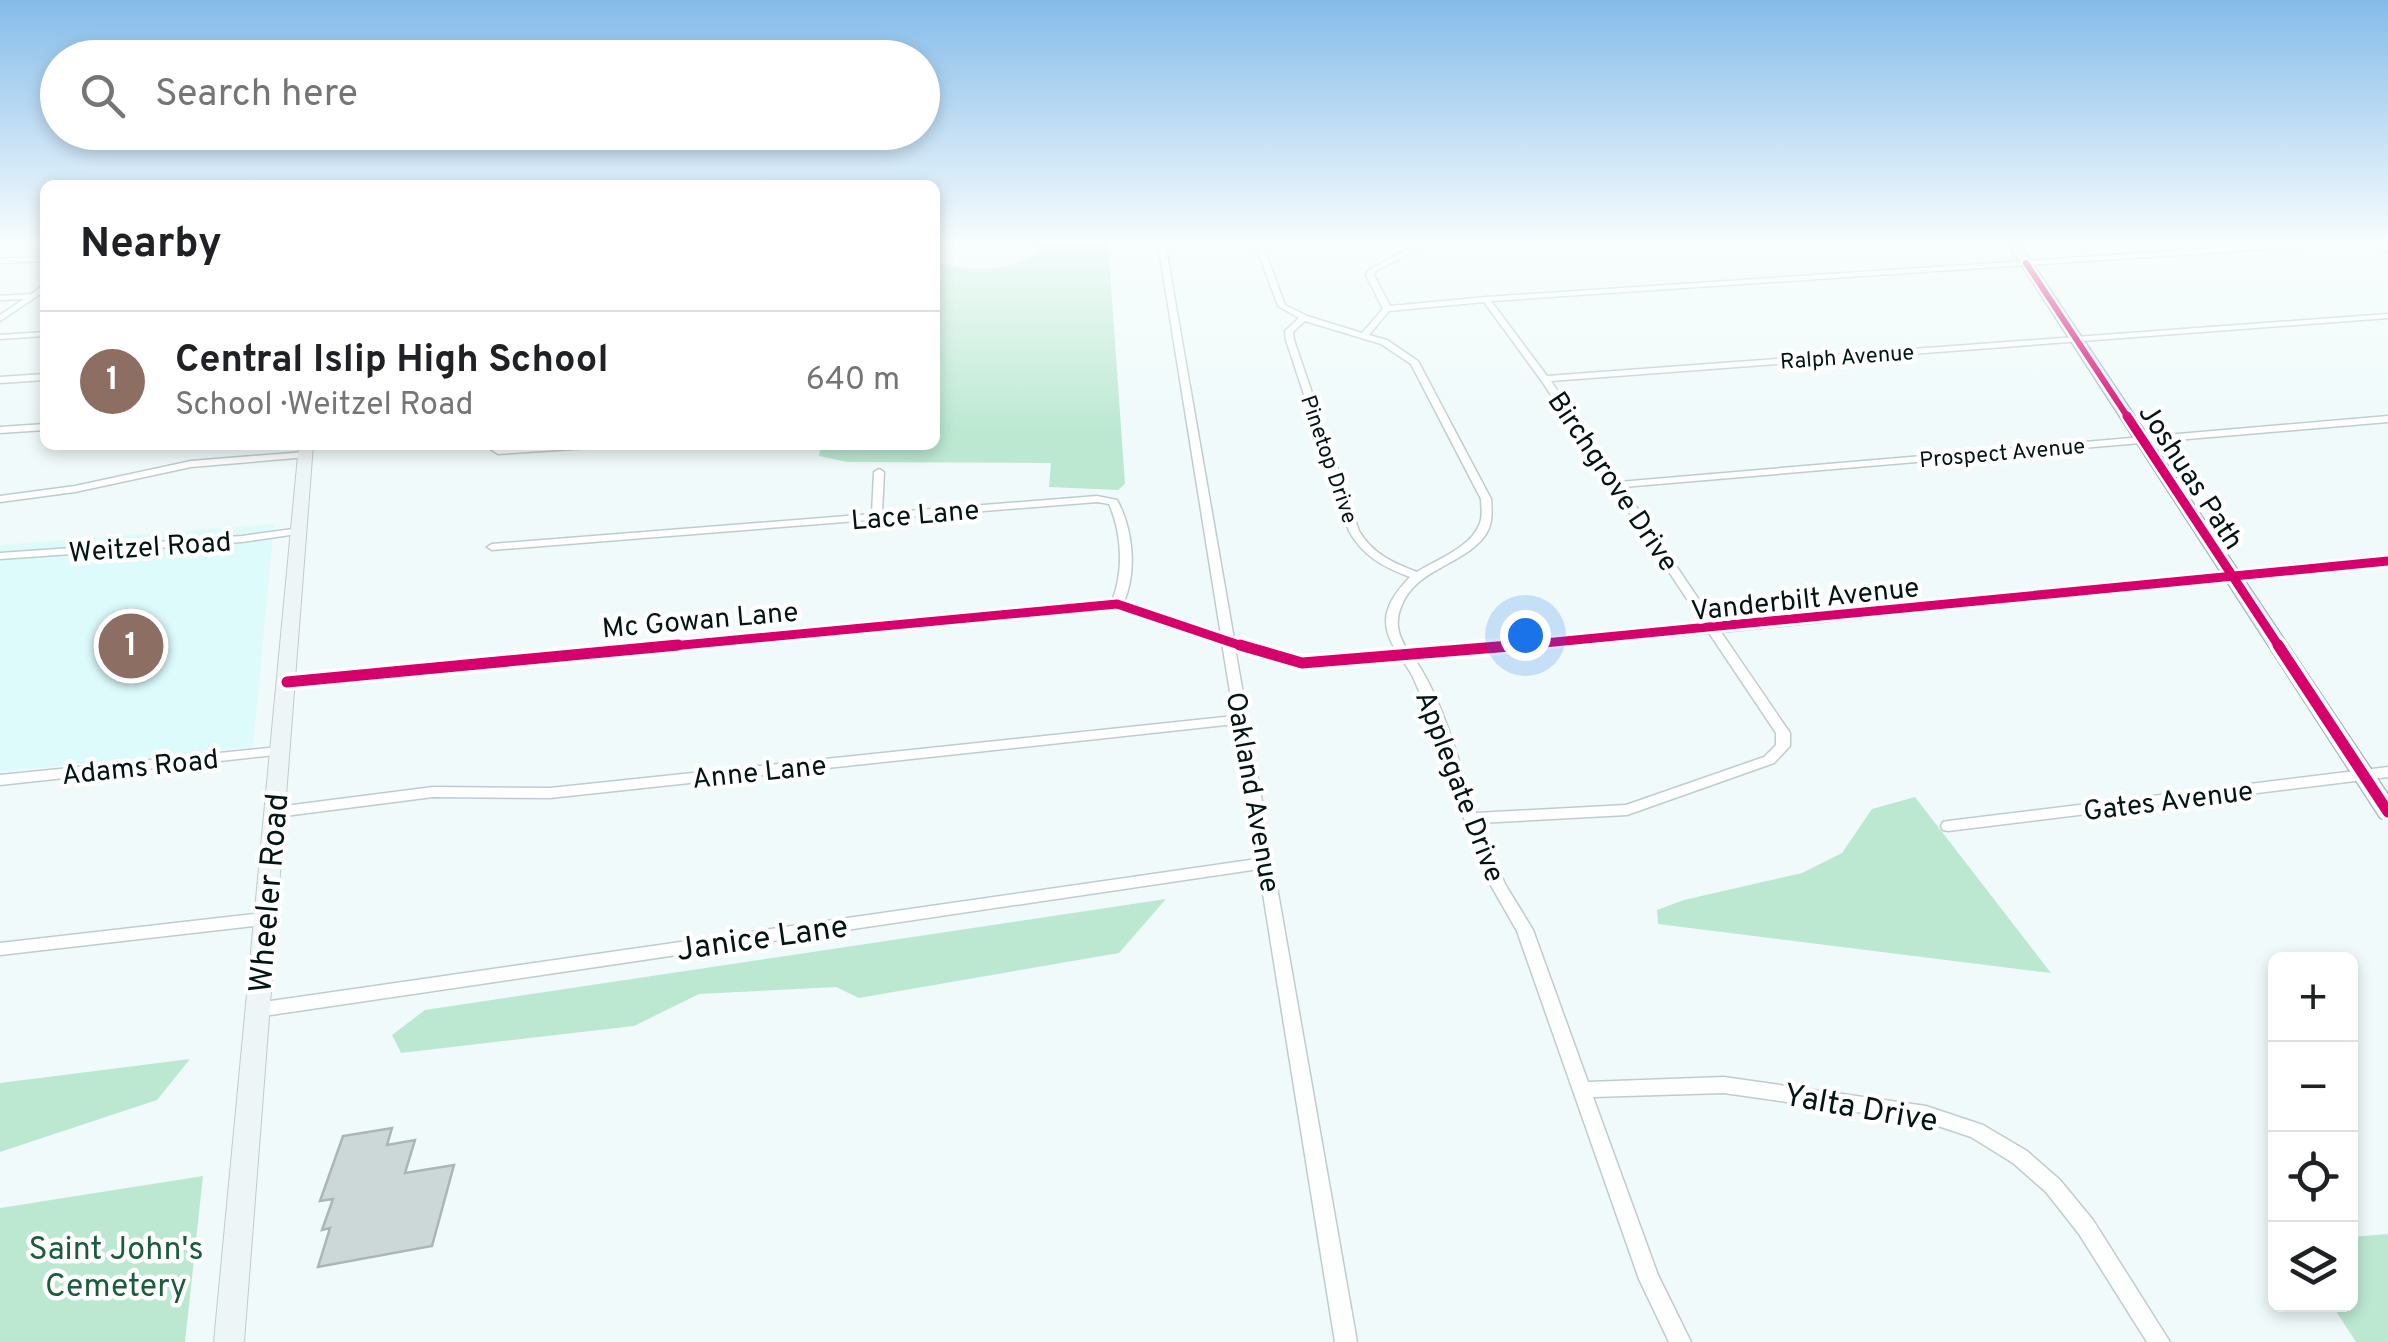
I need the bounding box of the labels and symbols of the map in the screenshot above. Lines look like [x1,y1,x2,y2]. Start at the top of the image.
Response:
street label: Ralph Avenue [1779,340,1915,377]
street label: Birchgrove Drive [1538,386,1685,580]
street label: Pinetop Drive [1293,392,1362,527]
street label: Joshuas Path [2129,398,2250,558]
street label: Prospect Avenue [1918,434,2086,475]
street label: Lace Lane [850,493,981,541]
street label: Weitzel Road [68,525,233,573]
street label: Vanderbilt Avenue [1689,571,1921,631]
street label: Mc Gowan Lane [601,595,800,649]
pin: 1 [98,608,164,684]
your location [1500,610,1551,661]
street label: Applegate Drive [1405,686,1511,888]
street label: Oakland Avenue [1216,689,1286,896]
street label: Adams Road [60,743,221,795]
street label: Anne Lane [690,749,828,799]
street label: Gates Avenue [2081,775,2255,831]
street label: Wheeler Road [242,792,300,995]
street label: Janice Lane [674,908,851,972]
street label: Yalta Drive [1780,1077,1940,1143]
park label: Saint John's Cemetery [29,1231,203,1308]

